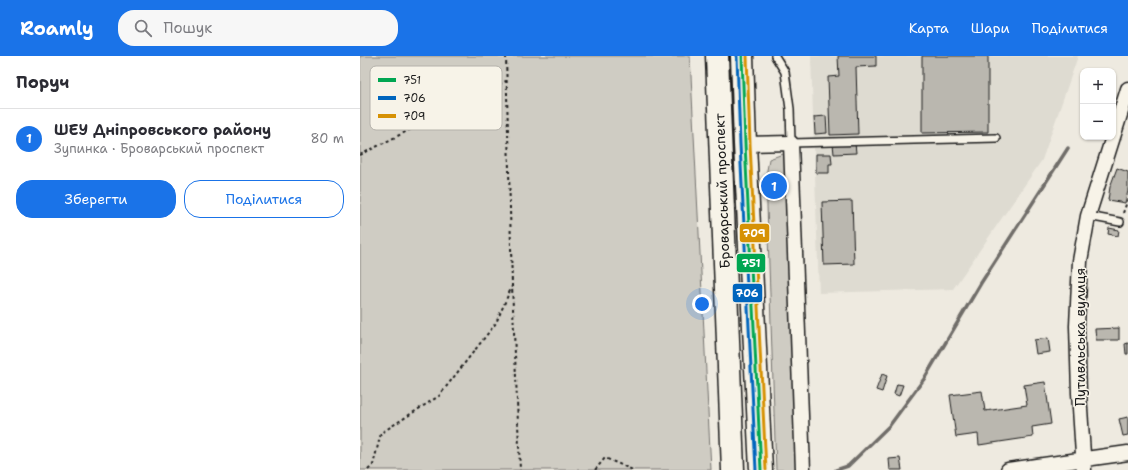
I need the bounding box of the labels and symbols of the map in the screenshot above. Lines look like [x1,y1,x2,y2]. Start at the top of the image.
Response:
legend [370,66,502,130]
text: 751 [403,73,421,88]
text: 706 [403,91,426,106]
text: 709 [403,109,426,124]
street label: Броварський проспект [710,112,734,269]
pin: 1 [761,171,787,201]
line badge: 709 [739,223,770,243]
text: 709 [743,226,766,241]
line badge: 751 [736,253,766,273]
text: 751 [742,256,760,271]
street label: Путивльська вулиця [1071,268,1089,406]
line badge: 706 [732,283,763,303]
text: 706 [736,286,759,301]
your location [692,294,712,314]

